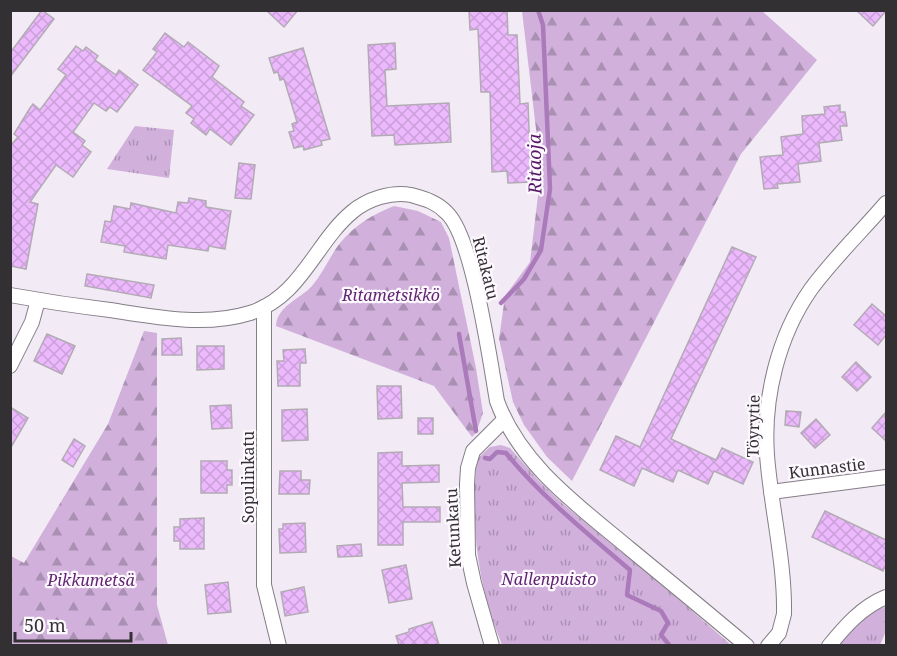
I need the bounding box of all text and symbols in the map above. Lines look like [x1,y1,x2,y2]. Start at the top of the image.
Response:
water label: Ritaoja [521,133,547,195]
street label: Ritakatu [468,234,504,302]
park label: Ritametsikkö [341,284,440,306]
street label: Töyrytie [741,394,765,458]
street label: Sopulinkatu [237,431,259,523]
street label: Kunnastie [787,452,867,484]
street label: Ketunkatu [440,488,466,568]
park label: Nallenpuisto [501,568,596,590]
park label: Pikkumetsä [46,569,135,591]
scale bar [15,605,130,643]
text: 50 m [24,613,66,637]

